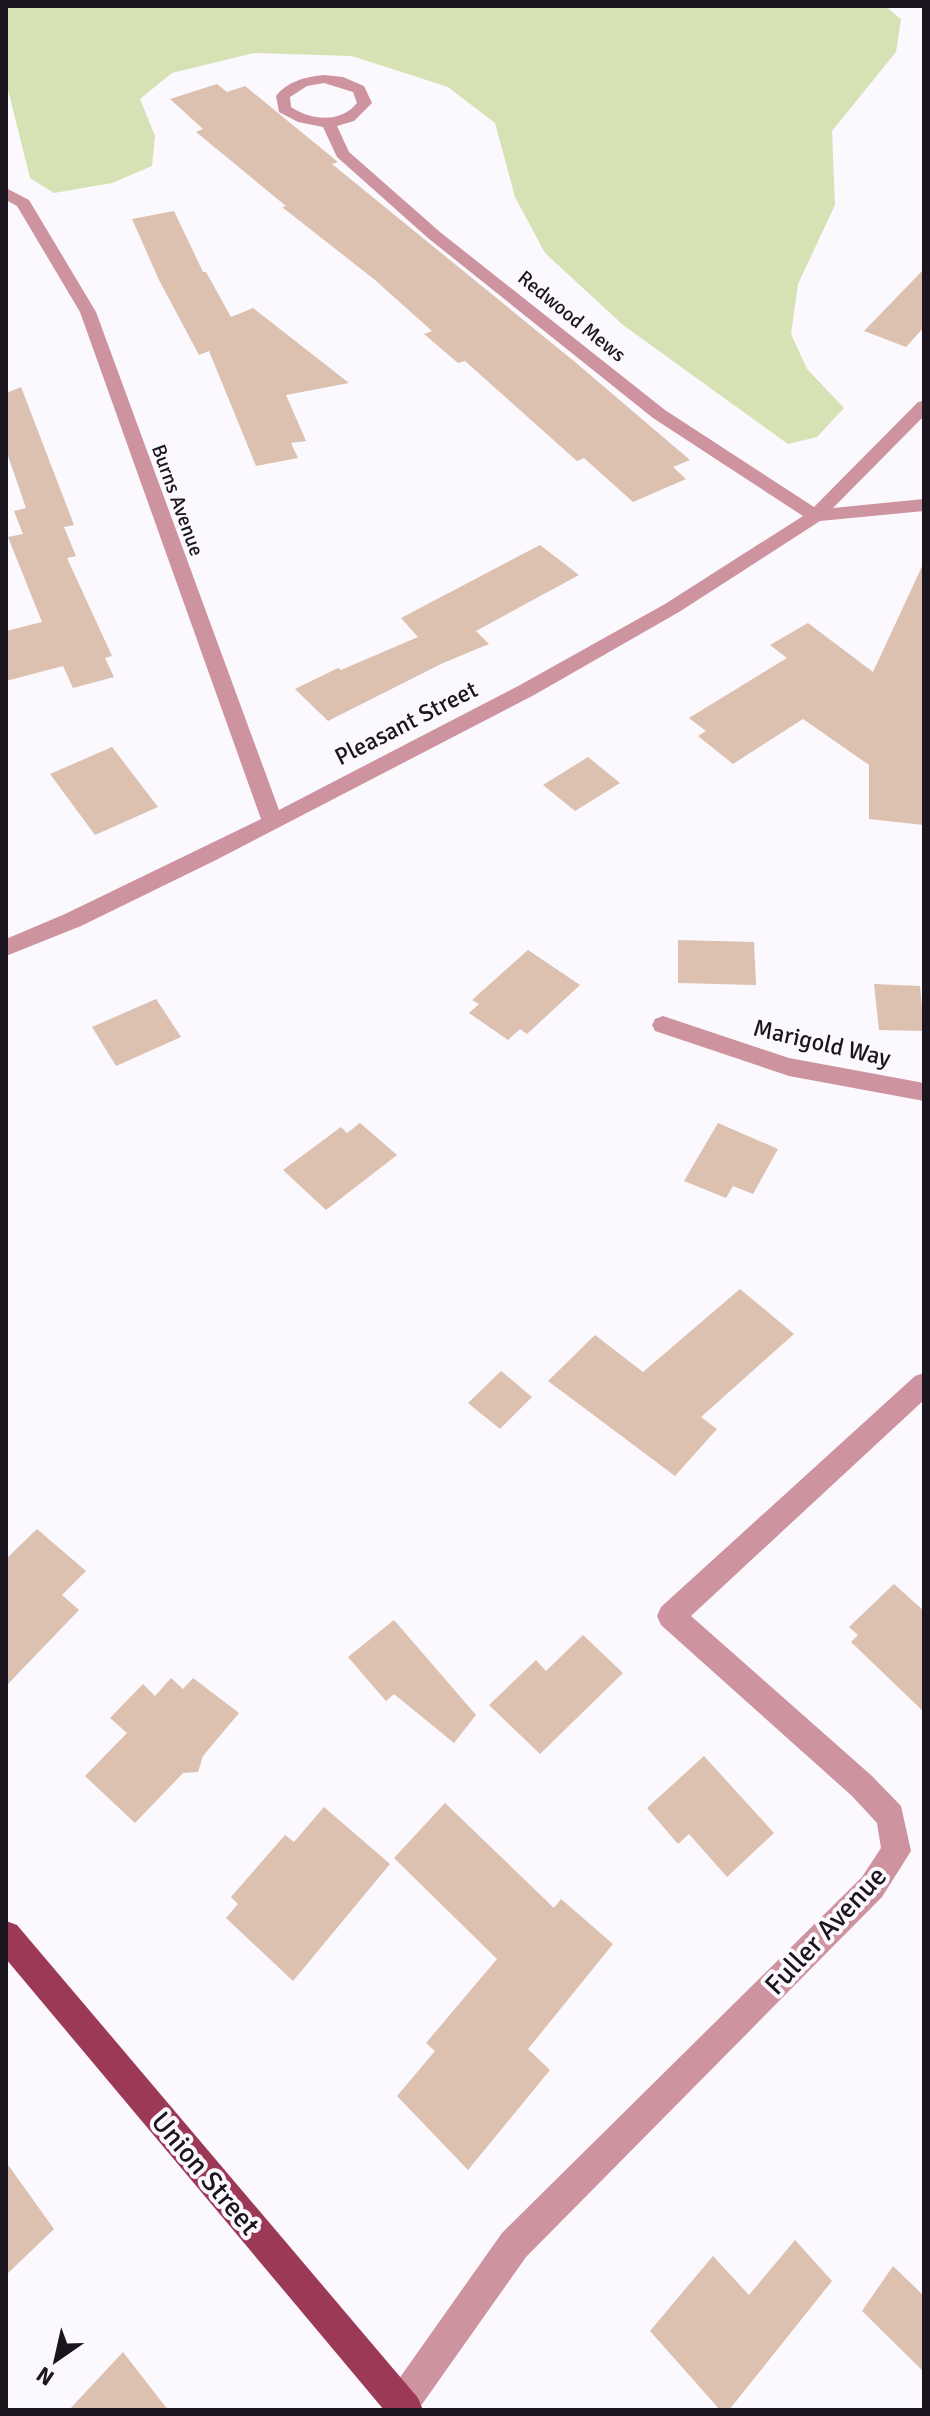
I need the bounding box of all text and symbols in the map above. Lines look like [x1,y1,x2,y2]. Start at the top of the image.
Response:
street label: Redwood Mews [513,265,631,368]
street label: Burns Avenue [146,441,209,559]
street label: Pleasant Street [329,674,483,772]
street label: Marigold Way [750,1013,894,1073]
street label: Fuller Avenue [758,1859,894,2002]
street label: Union Street [144,2105,267,2242]
north arrow [16,2320,96,2400]
text: N [31,2361,59,2392]

